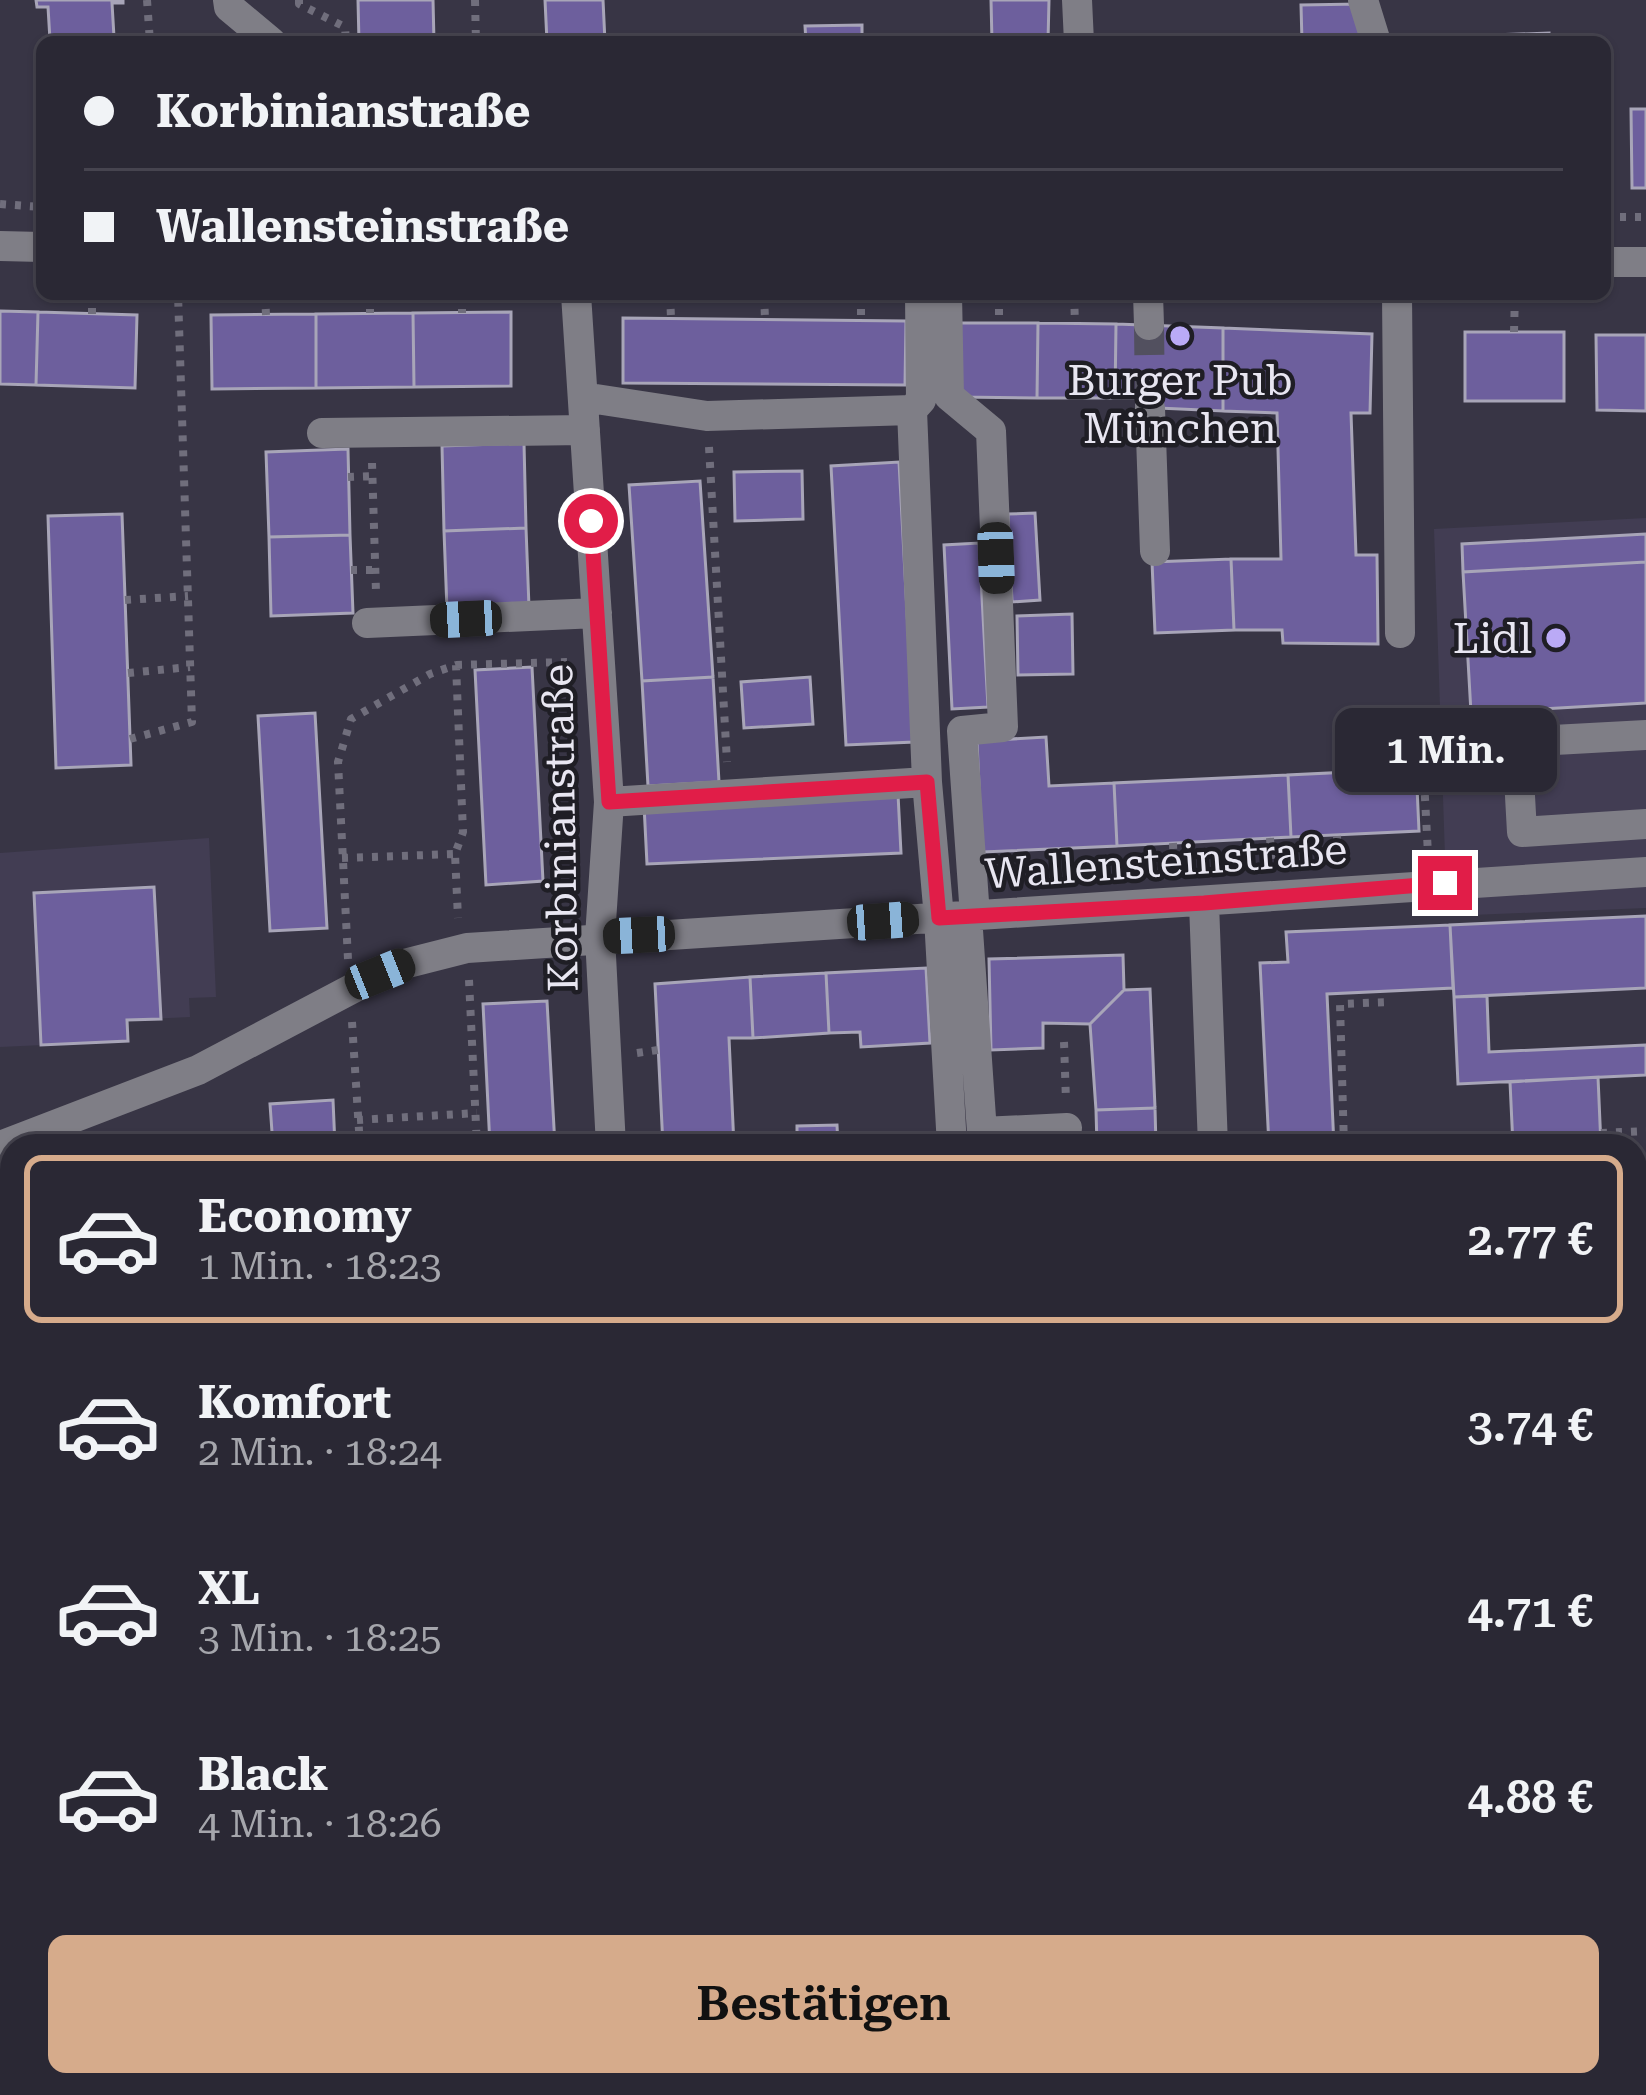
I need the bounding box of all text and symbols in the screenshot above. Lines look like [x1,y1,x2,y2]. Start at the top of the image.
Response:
text: Korbinianstraße [156,85,531,138]
text: Wallensteinstraße [156,200,569,253]
marker: Burger Pub München [1167,323,1193,349]
place label: Burger Pub München [1067,356,1293,453]
route start [564,494,618,548]
car [977,521,1015,595]
car [429,599,503,639]
place label: Lidl [1453,614,1532,663]
marker: Lidl [1543,625,1569,651]
street label: Korbinianstraße [533,664,588,992]
callout: 1 Min. [1334,709,1556,793]
text: 1 Min. [1386,727,1506,773]
street label: Wallensteinstraße [983,824,1349,899]
route end [1418,856,1472,910]
car [846,901,920,941]
car [602,915,676,955]
car [340,944,420,1004]
icon: car [54,1185,162,1293]
text: Economy [198,1190,412,1243]
text: 2.77 € [1468,1213,1593,1266]
text: 1 Min. · 18:23 [198,1243,441,1289]
icon: car [54,1371,162,1479]
text: Komfort [198,1376,391,1429]
text: 3.74 € [1468,1399,1593,1452]
text: 2 Min. · 18:24 [198,1429,441,1475]
icon: car [54,1557,162,1665]
text: XL [198,1562,260,1615]
text: 4.71 € [1468,1585,1593,1638]
text: 3 Min. · 18:25 [198,1615,441,1661]
icon: car [54,1743,162,1851]
text: Black [198,1748,328,1801]
text: 4.88 € [1468,1771,1593,1824]
text: 4 Min. · 18:26 [198,1801,441,1847]
button: Bestätigen [48,1935,1599,2073]

